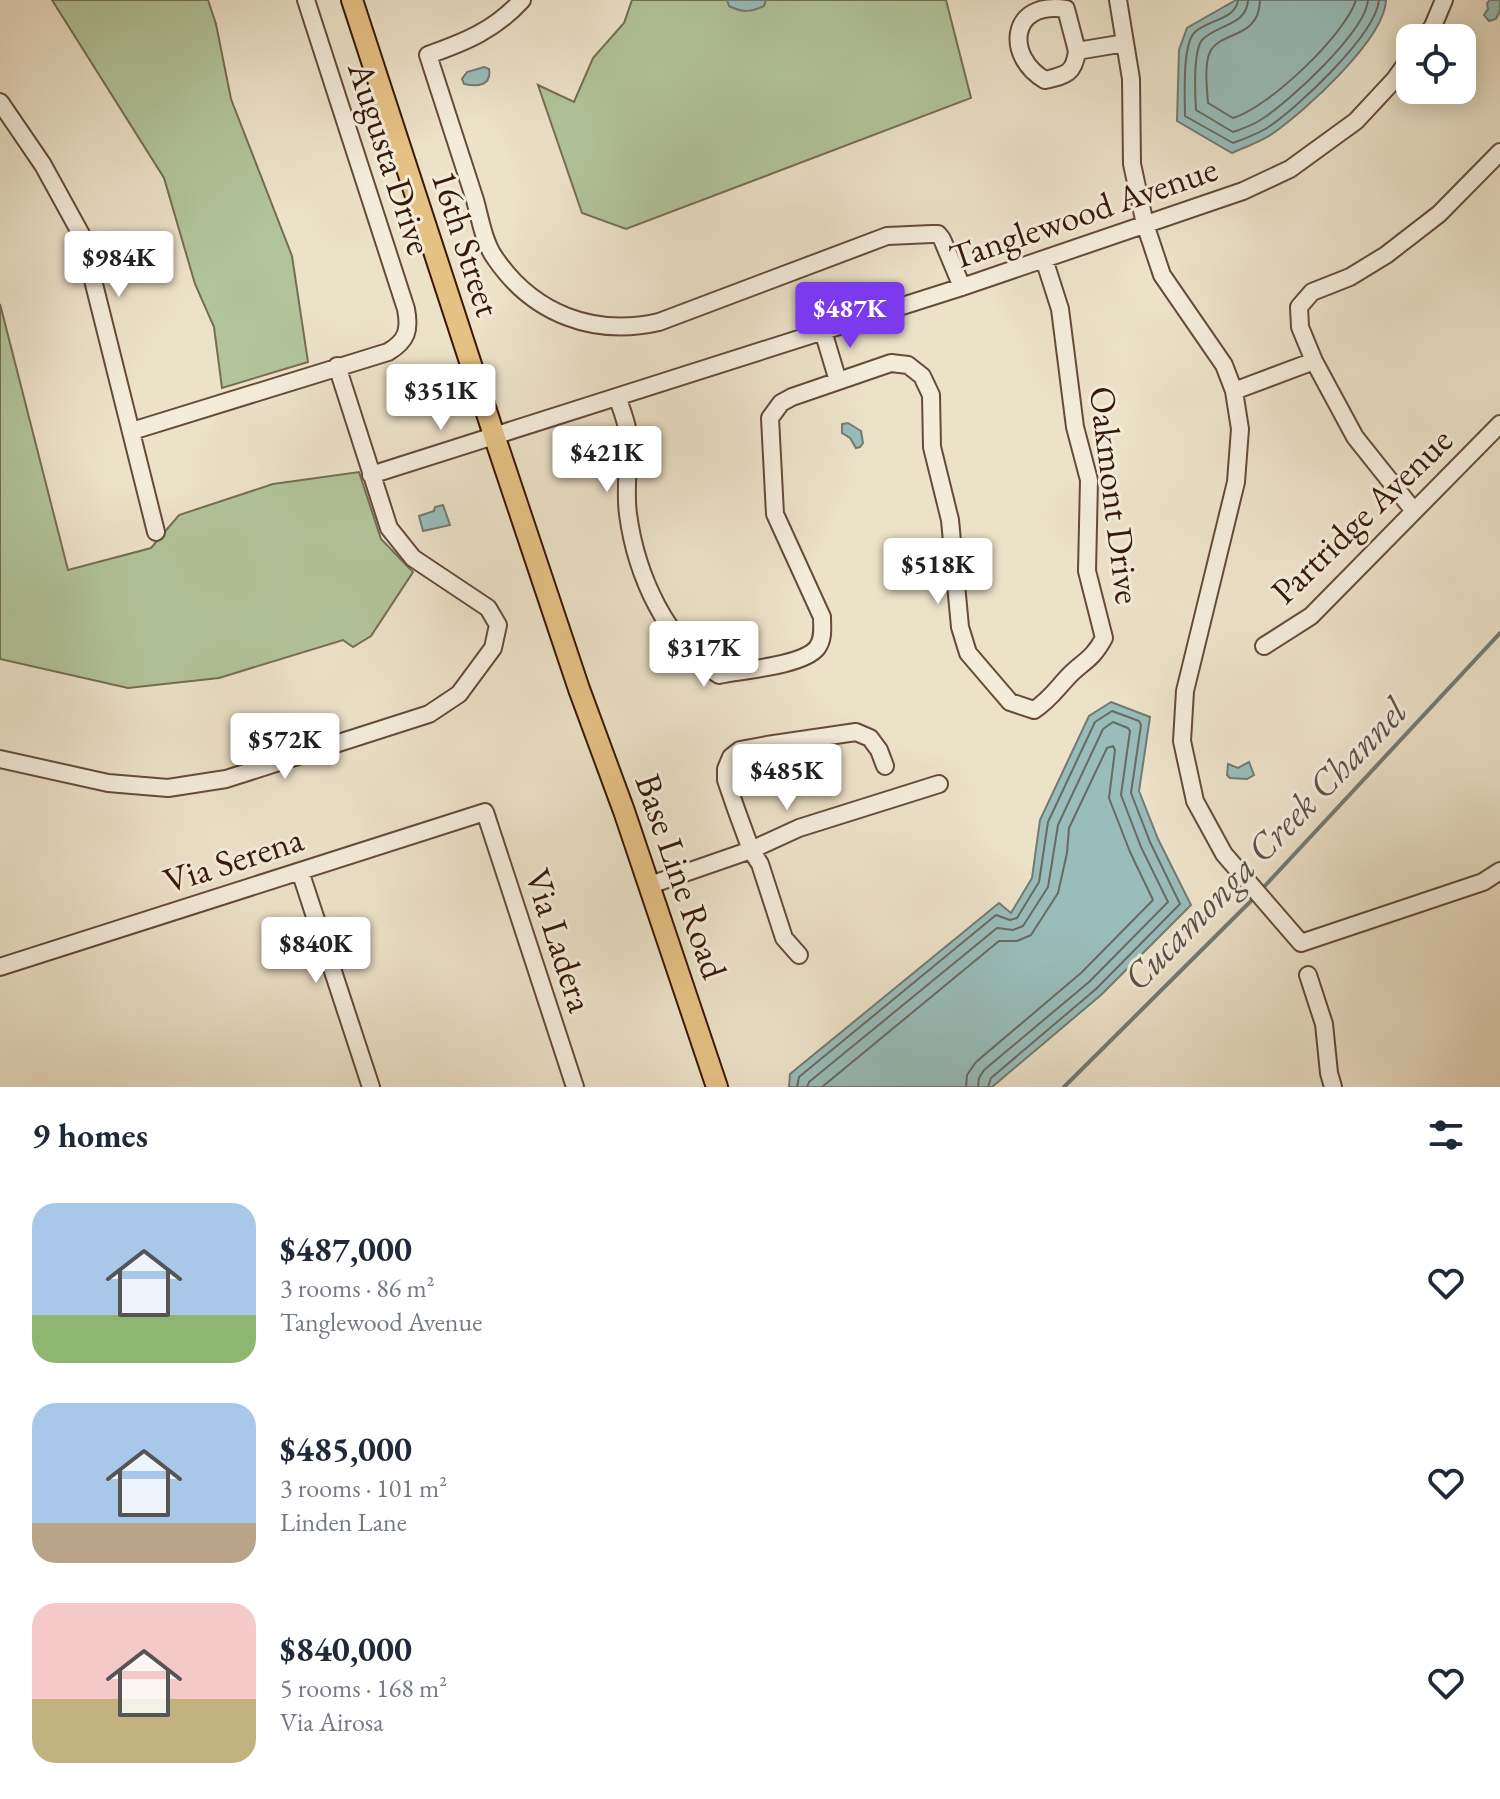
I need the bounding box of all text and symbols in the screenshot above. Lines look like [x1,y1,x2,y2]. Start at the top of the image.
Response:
map controls [1396,24,1476,104]
button: locate [1396,24,1476,104]
street label: Augusta Drive [337,55,444,260]
street label: Tanglewood Avenue [943,145,1223,280]
street label: 16th Street [421,164,512,323]
pin: $984K [63,231,175,299]
text: $984K [82,240,156,274]
pin: $487K [794,282,906,350]
text: $487K [813,291,887,325]
pin: $351K [385,364,497,432]
text: $351K [404,373,478,407]
street label: Oakmont Drive [1079,384,1152,607]
street label: Partridge Avenue [1260,417,1462,614]
pin: $421K [551,426,663,494]
text: $421K [570,435,644,469]
pin: $518K [882,538,994,606]
text: $518K [901,547,975,581]
pin: $317K [648,621,760,689]
text: $317K [667,630,741,664]
water label: Cucamonga Creek Channel [1112,686,1418,1001]
pin: $572K [229,713,341,781]
text: $572K [248,722,322,756]
pin: $485K [731,744,843,812]
text: $485K [750,753,824,787]
street label: Base Line Road [625,767,739,986]
street label: Via Serena [157,815,310,904]
street label: Via Ladera [514,863,605,1018]
pin: $840K [260,917,372,985]
text: $840K [279,926,353,960]
text: 9 homes [32,1113,148,1157]
icon: filters [1424,1113,1468,1157]
text: $487,000 [280,1227,412,1271]
icon: home [96,1235,192,1331]
icon: heart [1424,1261,1468,1305]
text: 3 rooms · 86 m² [280,1271,435,1305]
text: Tanglewood Avenue [280,1305,482,1339]
text: $485,000 [280,1427,412,1471]
icon: home [96,1435,192,1531]
icon: heart [1424,1461,1468,1505]
text: 3 rooms · 101 m² [280,1471,447,1505]
text: Linden Lane [280,1505,407,1539]
text: $840,000 [280,1627,412,1671]
icon: home [96,1635,192,1731]
icon: heart [1424,1661,1468,1705]
text: 5 rooms · 168 m² [280,1671,447,1705]
text: Via Airosa [280,1705,384,1739]

